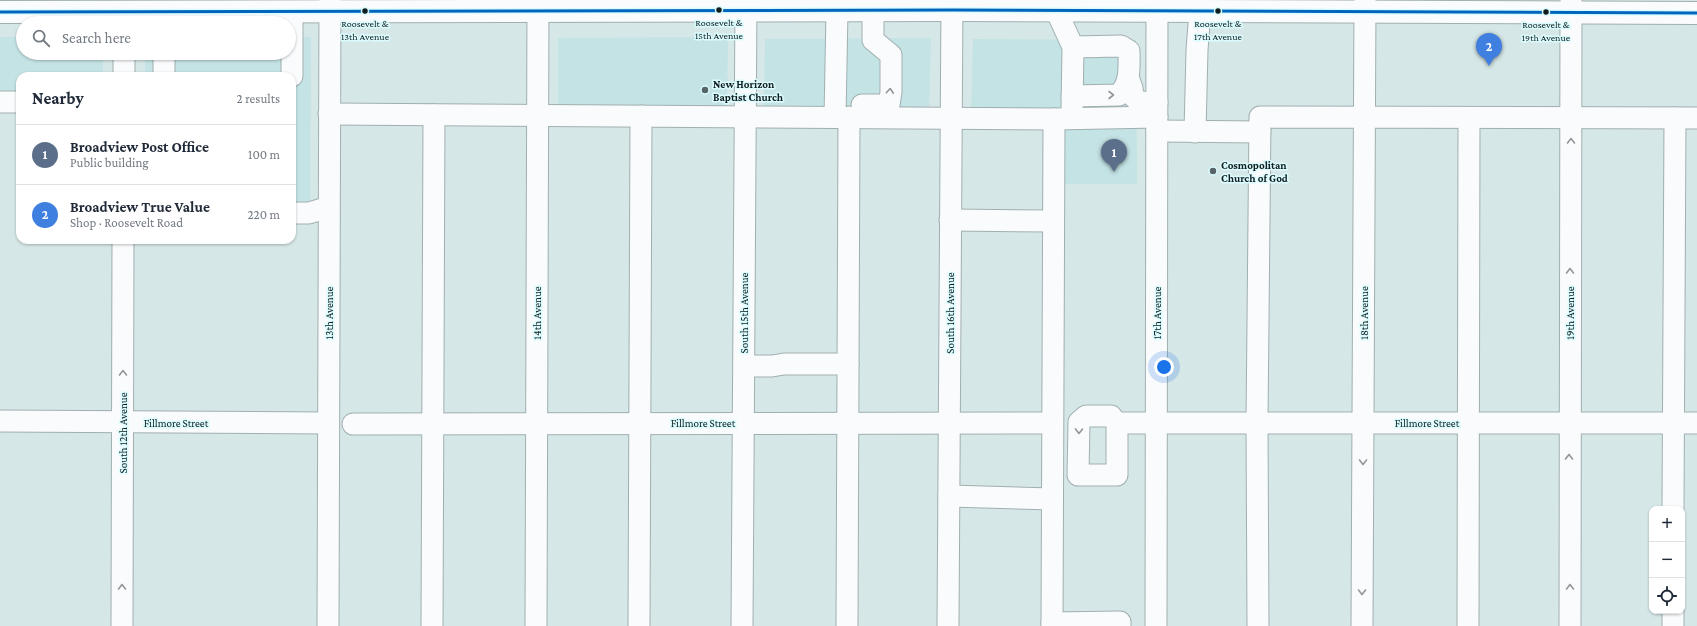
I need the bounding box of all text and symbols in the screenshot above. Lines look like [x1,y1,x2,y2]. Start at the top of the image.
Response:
marker: Roosevelt & 15th Avenue [714,5,724,15]
marker: Roosevelt & 13th Avenue [360,6,370,16]
marker: Roosevelt & 17th Avenue [1213,6,1223,16]
marker: Roosevelt & 19th Avenue [1541,7,1551,17]
search box [16,16,296,60]
place label: Roosevelt & 15th Avenue [695,17,744,41]
place label: Roosevelt & 13th Avenue [341,18,390,42]
place label: Roosevelt & 17th Avenue [1194,18,1243,42]
place label: Roosevelt & 19th Avenue [1522,19,1571,43]
icon: search [30,27,52,49]
text: Search here [62,30,131,46]
pin: 2 [1476,33,1502,66]
place label: New Horizon Baptist Church [713,78,784,103]
marker: New Horizon Baptist Church [700,85,710,95]
one-way arrow [886,88,895,94]
text: Nearby [32,89,84,108]
text: 2 results [237,91,280,106]
one-way arrow [1108,91,1114,99]
one-way arrow [1567,138,1575,144]
text: Broadview Post Office [70,139,209,155]
pin: 1 [1101,139,1127,172]
text: 1 [43,147,47,162]
text: 100 m [248,147,280,162]
text: Public building [70,155,149,170]
place label: Cosmopolitan Church of God [1221,159,1288,184]
marker: Cosmopolitan Church of God [1208,166,1218,176]
text: Broadview True Value [70,199,210,215]
text: 2 [42,207,48,222]
text: 220 m [247,207,280,222]
text: Shop · Roosevelt Road [70,215,183,230]
one-way arrow [1566,268,1574,274]
street label: South 15th Avenue [738,272,750,353]
street label: South 16th Avenue [944,272,956,354]
street label: 13th Avenue [323,286,335,339]
street label: 14th Avenue [531,286,543,340]
street label: 17th Avenue [1151,286,1163,339]
street label: 18th Avenue [1358,286,1370,340]
street label: 19th Avenue [1564,286,1576,340]
your location [1154,357,1174,377]
one-way arrow [119,370,127,376]
street label: South 12th Avenue [117,392,129,473]
street label: Fillmore Street [144,417,209,429]
street label: Fillmore Street [671,417,736,429]
street label: Fillmore Street [1395,417,1460,429]
one-way arrow [1074,428,1083,434]
one-way arrow [1565,454,1573,460]
one-way arrow [1359,459,1367,465]
map controls [1649,506,1685,614]
button: + [1649,506,1685,542]
button: − [1649,542,1685,578]
button: locate [1649,578,1685,614]
one-way arrow [118,584,126,590]
one-way arrow [1566,584,1574,590]
one-way arrow [1358,589,1366,595]

